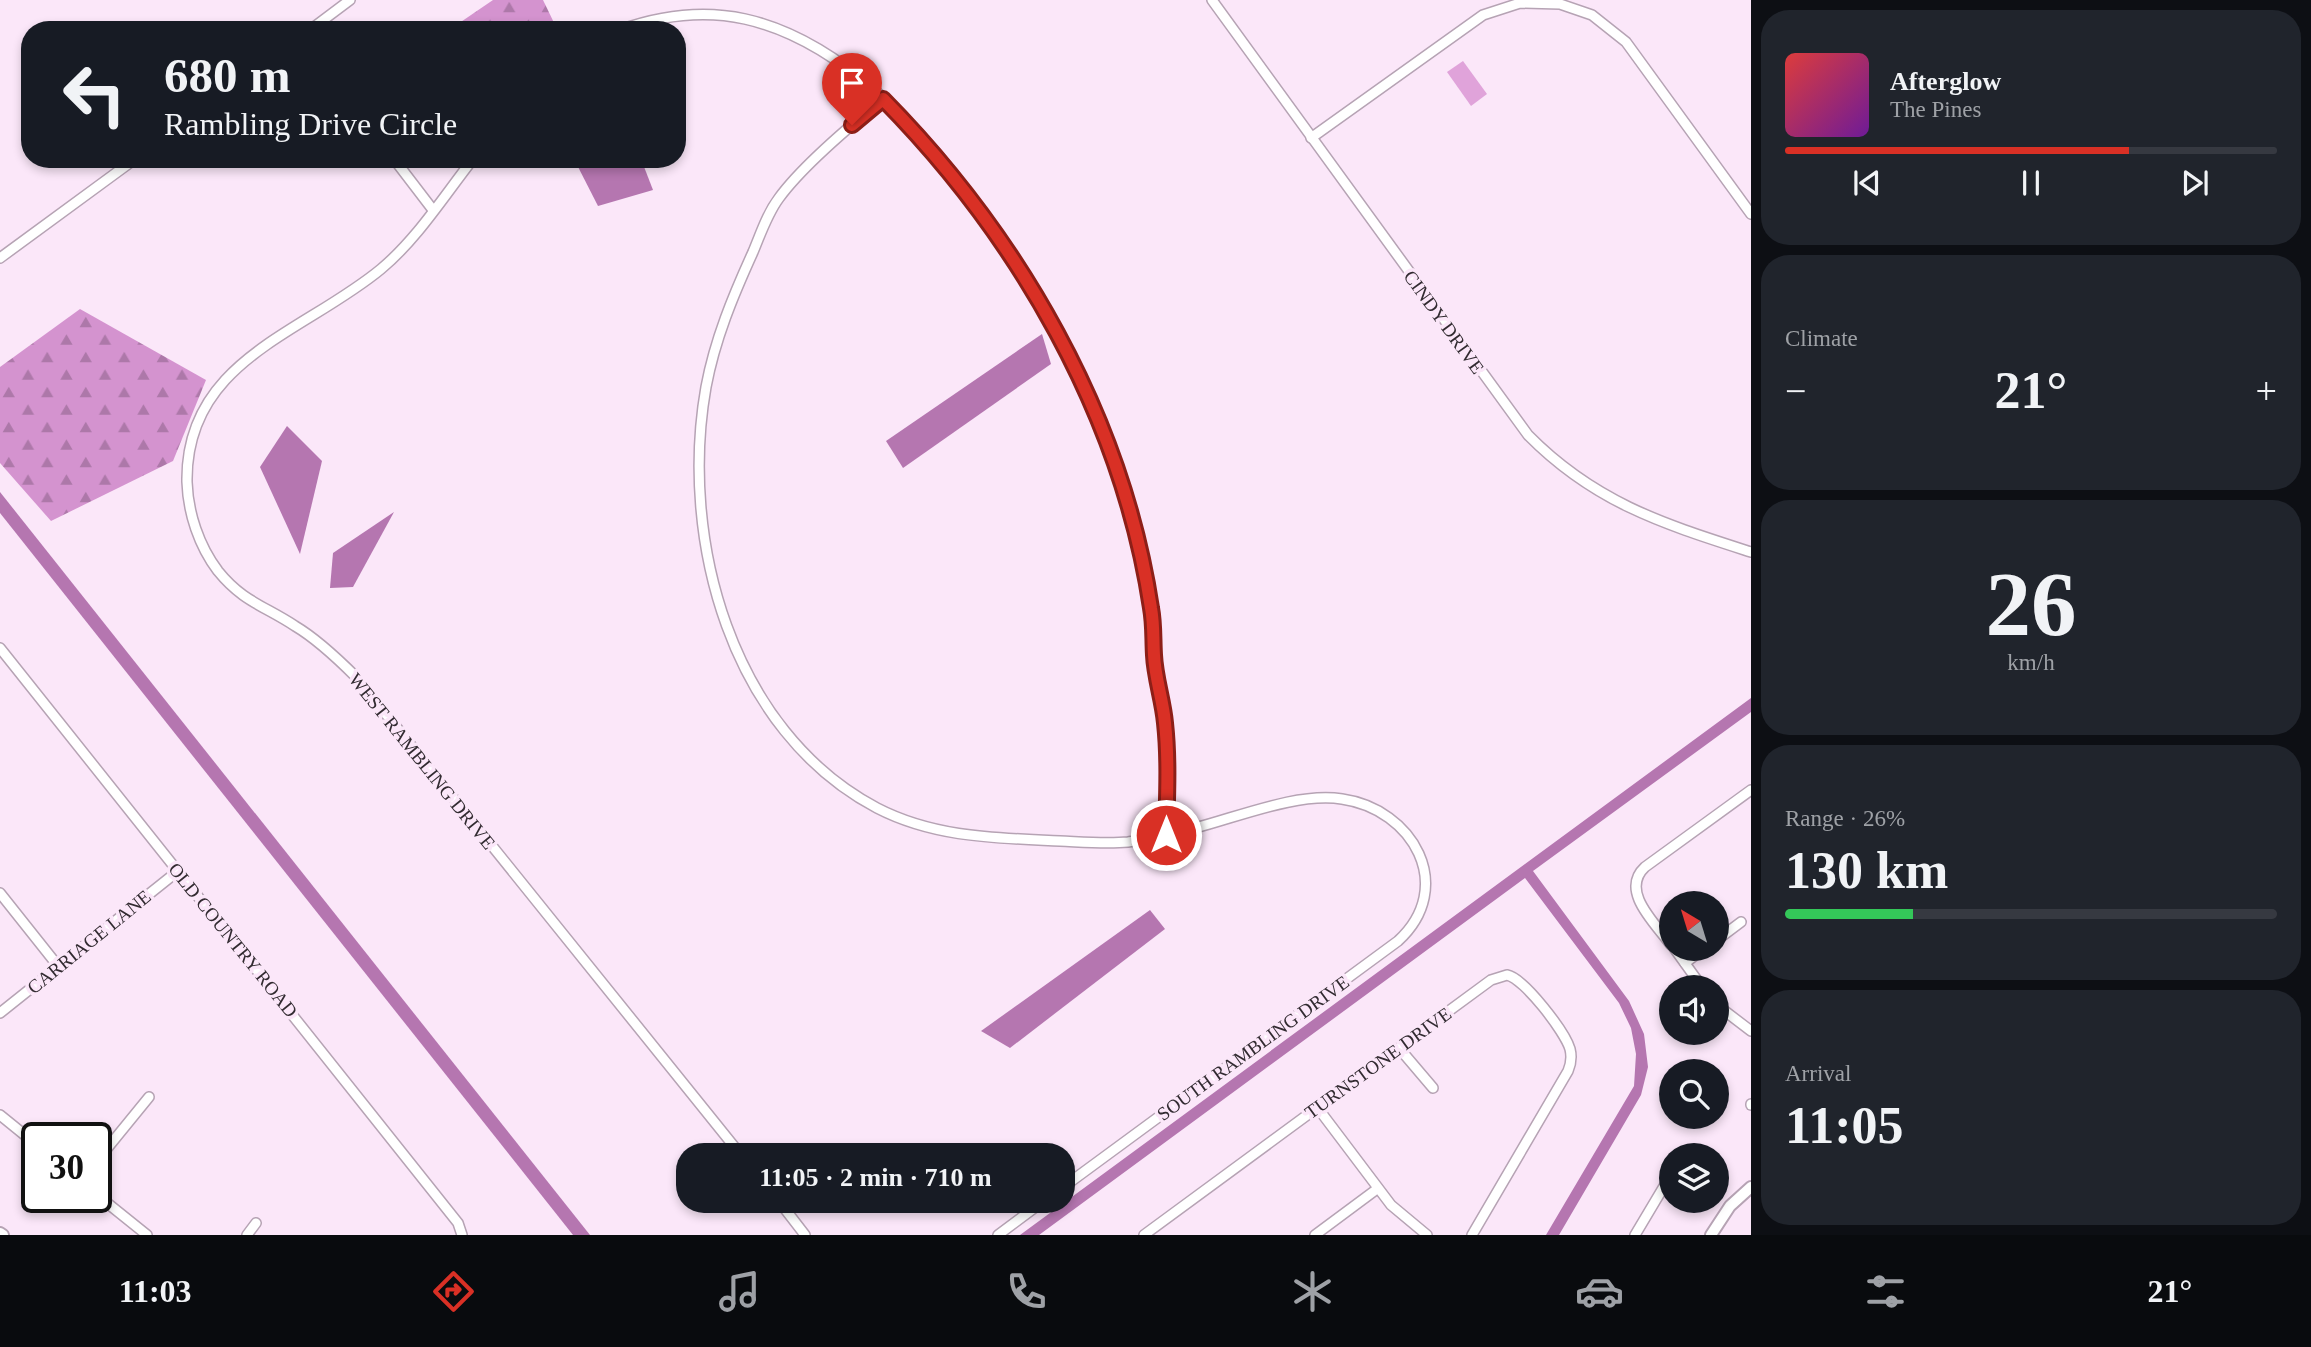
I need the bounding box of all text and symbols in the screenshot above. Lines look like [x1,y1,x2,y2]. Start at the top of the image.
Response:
text: 680 m [164,48,291,103]
icon: left [49,49,140,140]
pin [822,53,882,125]
icon: arrive [833,64,871,102]
text: Afterglow [1890,67,2001,96]
text: The Pines [1890,97,1981,122]
text: Rambling Drive Circle [164,106,457,142]
icon: previous [1848,164,1886,202]
icon: pause [2012,164,2050,202]
icon: next [2176,164,2214,202]
street label: CINDY DRIVE [1400,266,1488,378]
text: Climate [1785,326,1858,351]
text: 21° [1995,362,2067,419]
text: − [1785,370,1806,412]
text: + [2256,370,2277,412]
text: 26 [1986,554,2077,655]
text: km/h [2007,650,2055,675]
street label: WEST RAMBLING DRIVE [345,669,499,853]
position arrow [1129,798,1203,872]
text: Range · 26% [1785,806,1905,831]
text: 130 km [1785,842,1948,899]
street label: OLD COUNTRY ROAD [164,859,302,1021]
street label: CARRIAGE LANE [23,886,155,998]
north arrow [1659,891,1729,961]
map controls [1659,891,1729,1213]
street label: SOUTH RAMBLING DRIVE [1153,971,1353,1125]
button: sound [1659,975,1729,1045]
street label: TURNSTONE DRIVE [1301,1003,1455,1123]
button: search [1659,1059,1729,1129]
text: Arrival [1785,1061,1851,1086]
text: 11:05 [1785,1097,1903,1154]
speed limit sign: 30 [21,1122,112,1213]
button: layers [1659,1143,1729,1213]
text: 11:05 · 2 min · 710 m [759,1163,992,1192]
icon: directions [429,1267,478,1316]
icon: music [715,1267,764,1316]
icon: phone [1002,1267,1051,1316]
icon: climate [1288,1267,1337,1316]
icon: car [1575,1267,1624,1316]
icon: filters [1861,1267,1910,1316]
text: 11:03 [119,1273,192,1309]
text: 21° [2147,1273,2192,1309]

